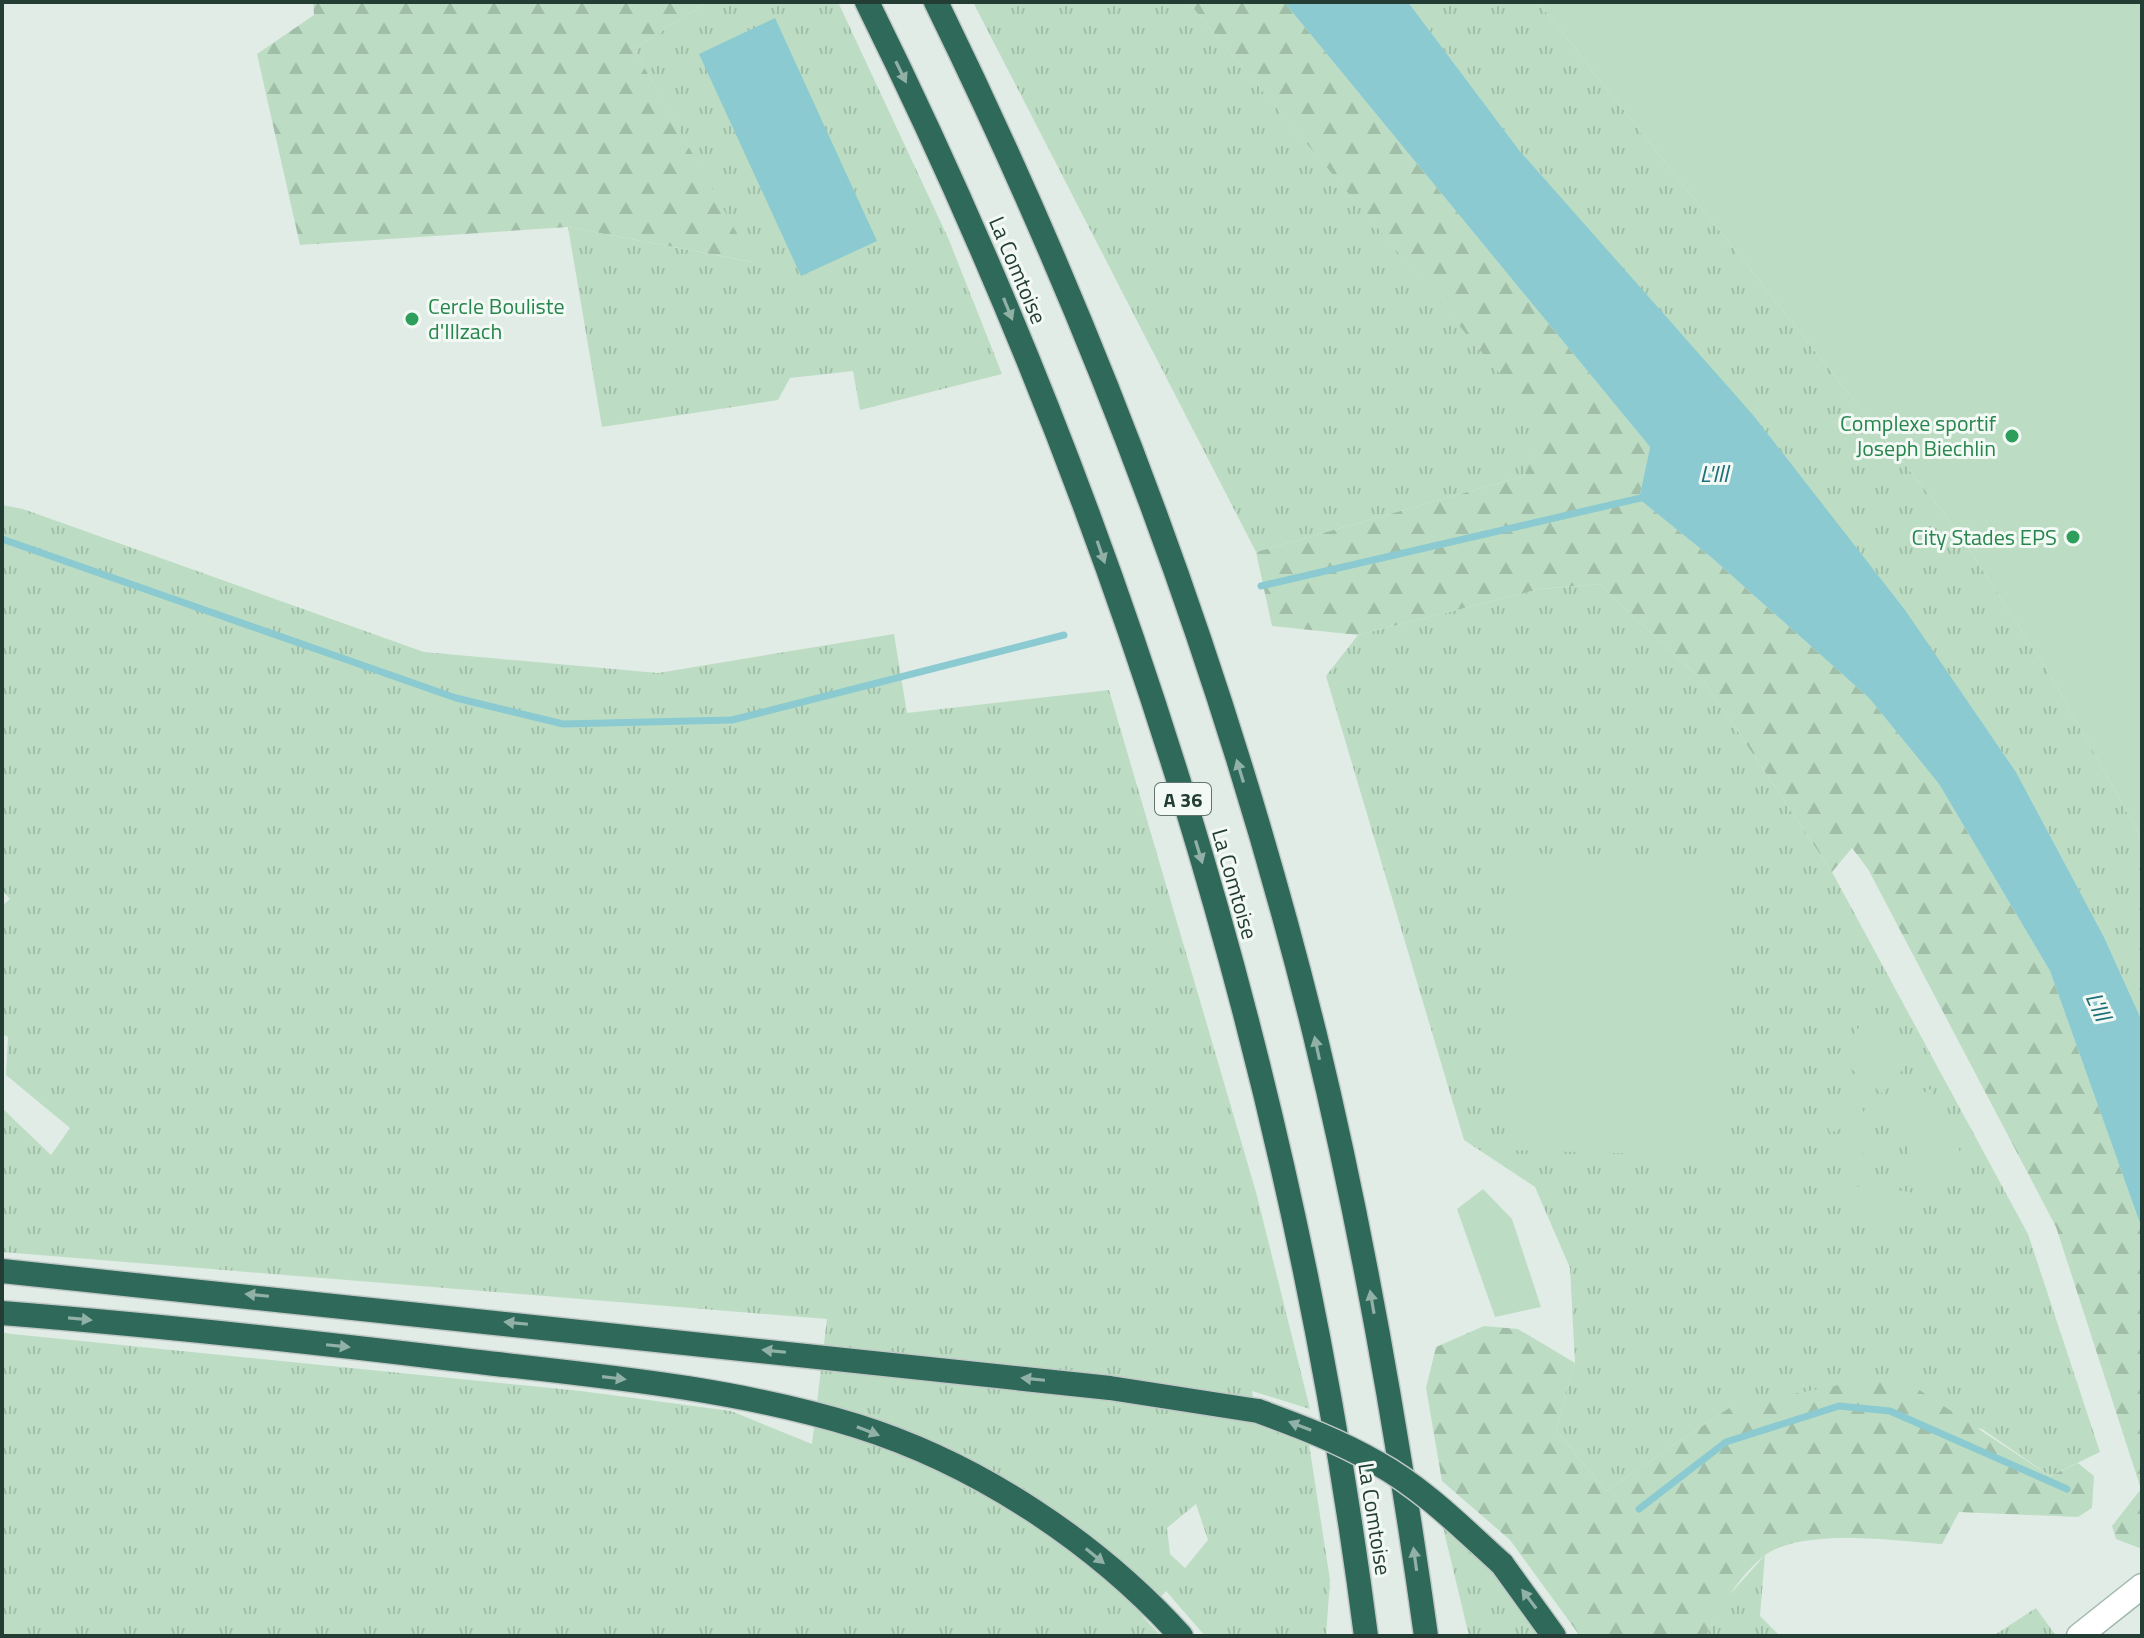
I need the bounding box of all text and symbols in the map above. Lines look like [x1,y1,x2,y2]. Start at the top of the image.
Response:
one-way arrow [895,60,908,83]
street label: La Comtoise [980,211,1056,329]
place label: Cercle Bouliste d'Illzach [428,289,565,348]
one-way arrow [1001,297,1014,321]
marker: Cercle Bouliste d'Illzach [403,310,421,328]
place label: Complexe sportif Joseph Biechlin [1840,406,1997,465]
marker: Complexe sportif Joseph Biechlin [2003,427,2021,445]
water label: L'Ill [1700,455,1731,491]
place label: City Stades EPS [1912,520,2057,554]
marker: City Stades EPS [2064,528,2082,546]
one-way arrow [1095,540,1107,564]
one-way arrow [1233,758,1246,782]
road number: A 36 [1155,783,1211,815]
street label: La Comtoise [1203,825,1267,943]
one-way arrow [1194,840,1206,864]
water label: L'Ill [2077,986,2122,1029]
one-way arrow [1310,1035,1323,1060]
one-way arrow [244,1289,269,1302]
one-way arrow [1365,1290,1377,1315]
one-way arrow [68,1313,93,1326]
one-way arrow [503,1317,528,1330]
one-way arrow [326,1340,351,1353]
one-way arrow [761,1345,786,1358]
one-way arrow [602,1371,627,1384]
one-way arrow [1020,1373,1045,1386]
one-way arrow [1288,1419,1312,1432]
one-way arrow [856,1425,880,1438]
street label: La Comtoise [1349,1460,1401,1578]
one-way arrow [1408,1546,1421,1571]
one-way arrow [1085,1547,1105,1563]
one-way arrow [1521,1589,1537,1609]

